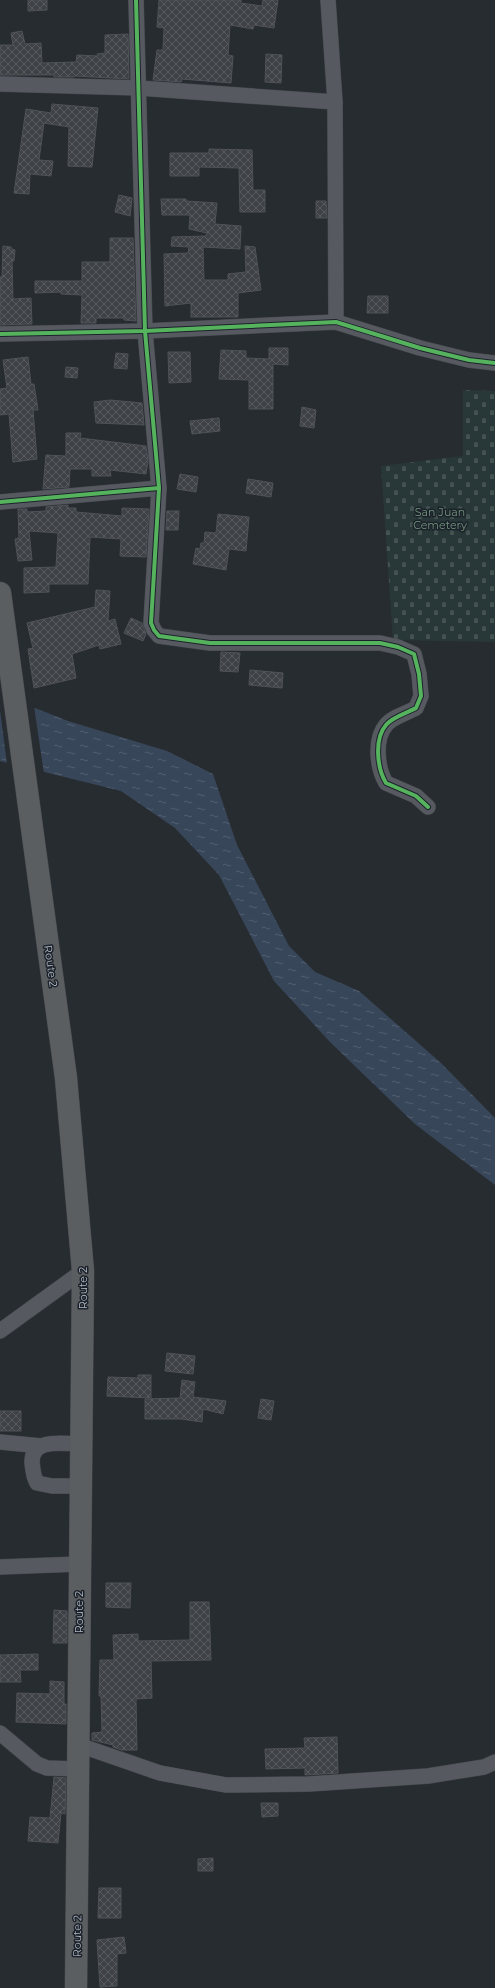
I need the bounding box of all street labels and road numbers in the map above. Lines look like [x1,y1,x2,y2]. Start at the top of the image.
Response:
street label: Route 2 [41,944,61,988]
street label: Route 2 [76,1267,90,1309]
street label: Route 2 [72,1591,86,1633]
street label: Route 2 [70,1915,84,1957]

